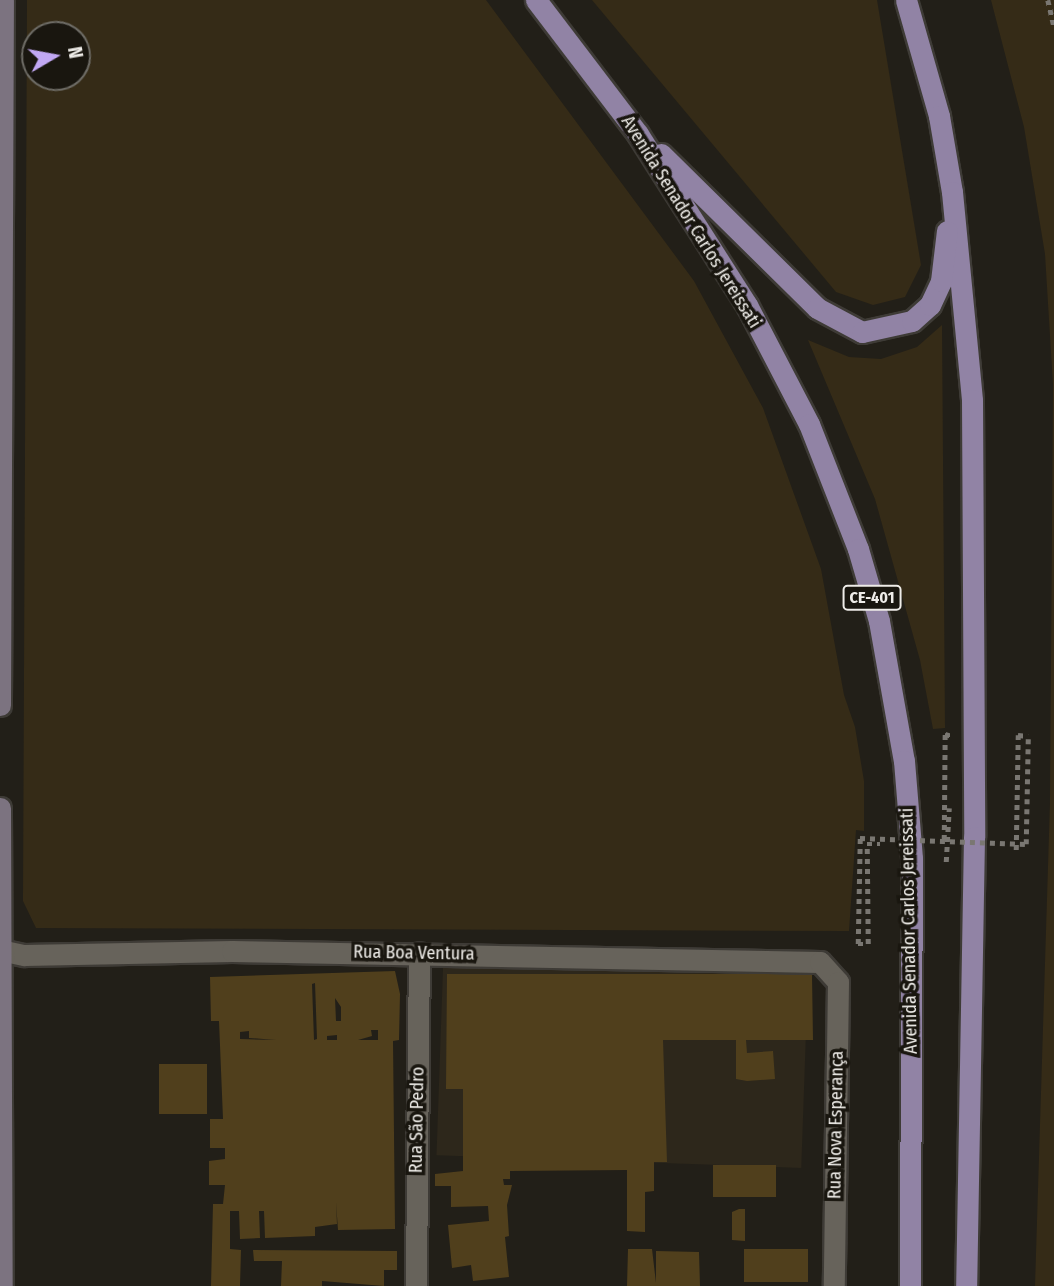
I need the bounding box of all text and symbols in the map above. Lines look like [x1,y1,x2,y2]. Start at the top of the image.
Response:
north arrow [21,21,91,91]
text: N [63,45,88,60]
street label: Avenida Senador Carlos Jereissati [617,112,765,332]
road number: CE-401 [842,586,902,610]
street label: Avenida Senador Carlos Jereissati [896,808,922,1054]
street label: Rua Boa Ventura [353,941,475,965]
street label: Rua Nova Esperança [824,1051,848,1199]
street label: Rua São Pedro [405,1067,429,1173]

